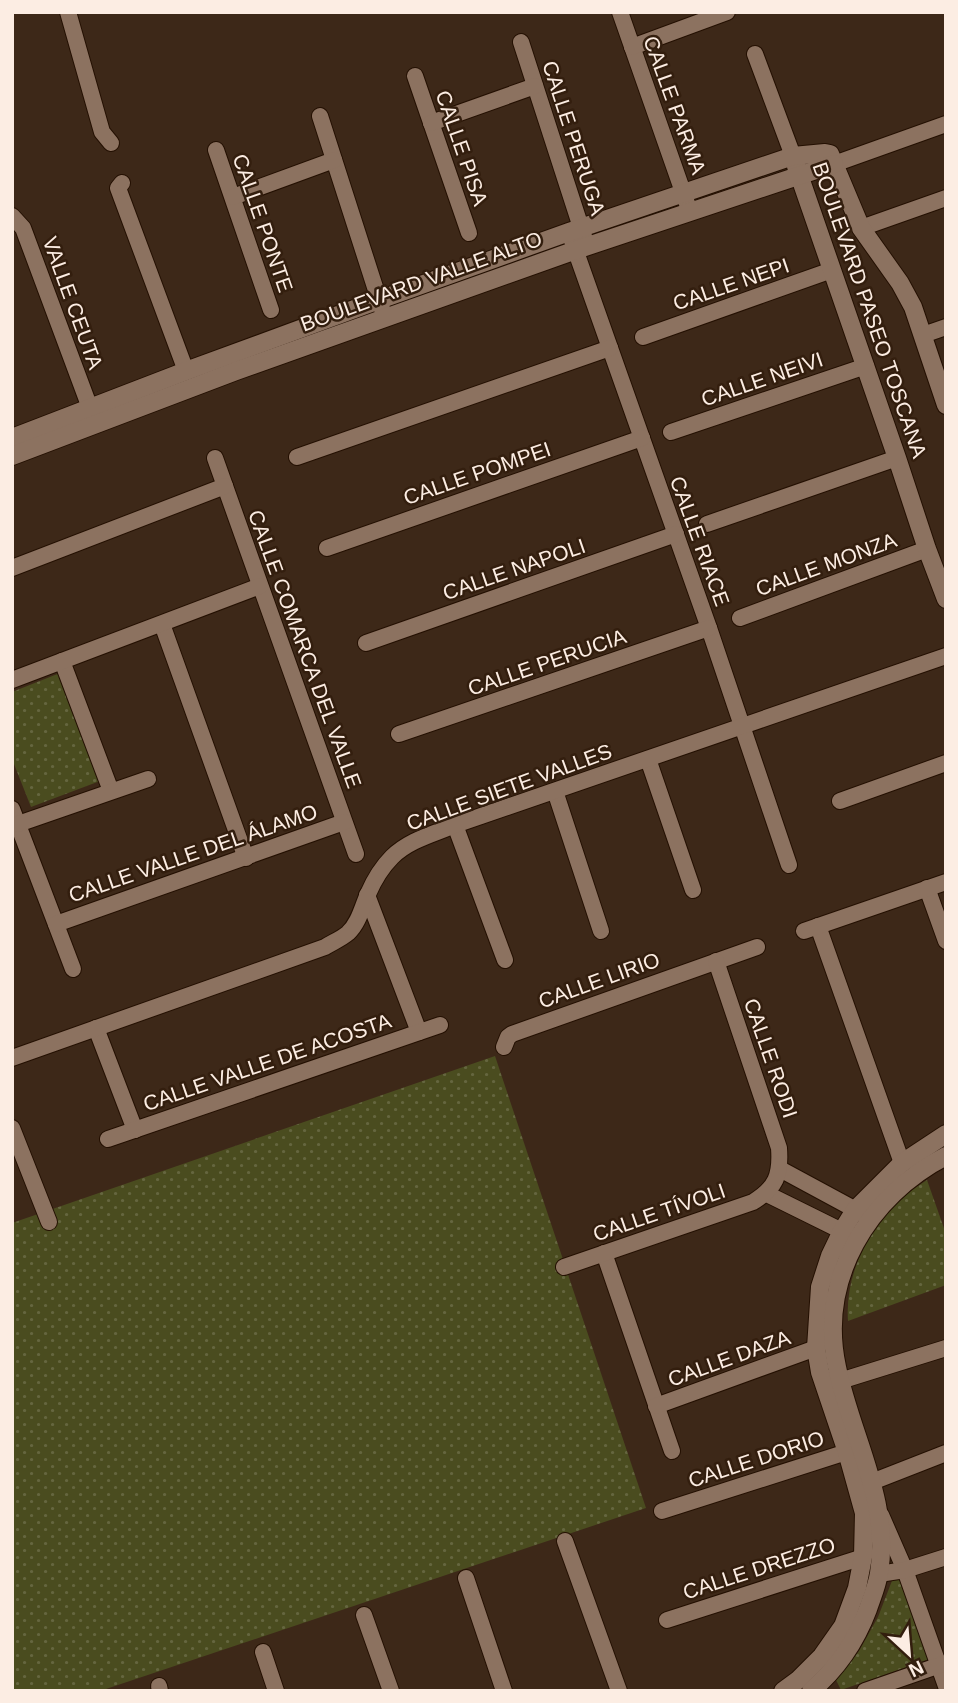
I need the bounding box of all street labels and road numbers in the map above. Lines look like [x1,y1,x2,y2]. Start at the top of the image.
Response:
street label: CALLE PARMA [639,33,711,177]
street label: CALLE PERUGA [538,58,610,218]
street label: CALLE PISA [432,87,492,209]
street label: CALLE PONTE [229,151,297,295]
street label: BOULEVARD PASEO TOSCANA [808,159,932,461]
street label: BOULEVARD VALLE ALTO [297,227,545,335]
street label: VALLE CEUTA [38,234,108,372]
street label: CALLE NEPI [670,253,792,315]
street label: CALLE NEIVI [698,347,826,411]
street label: CALLE POMPEI [400,437,554,509]
street label: CALLE RIACE [666,473,734,609]
street label: CALLE COMARCA DEL VALLE [244,507,366,791]
street label: CALLE MONZA [752,528,900,600]
street label: CALLE NAPOLI [440,534,588,604]
street label: CALLE PERUCIA [465,624,629,700]
street label: CALLE SIETE VALLES [403,739,615,835]
street label: CALLE VALLE DEL ÁLAMO [66,800,320,906]
street label: CALLE LIRIO [535,947,663,1013]
street label: CALLE RODI [740,995,802,1121]
street label: CALLE VALLE DE ACOSTA [140,1009,394,1115]
street label: CALLE TÍVOLI [590,1179,728,1245]
street label: CALLE DAZA [665,1325,793,1391]
street label: CALLE DORIO [685,1426,827,1492]
street label: CALLE DREZZO [680,1533,838,1603]

